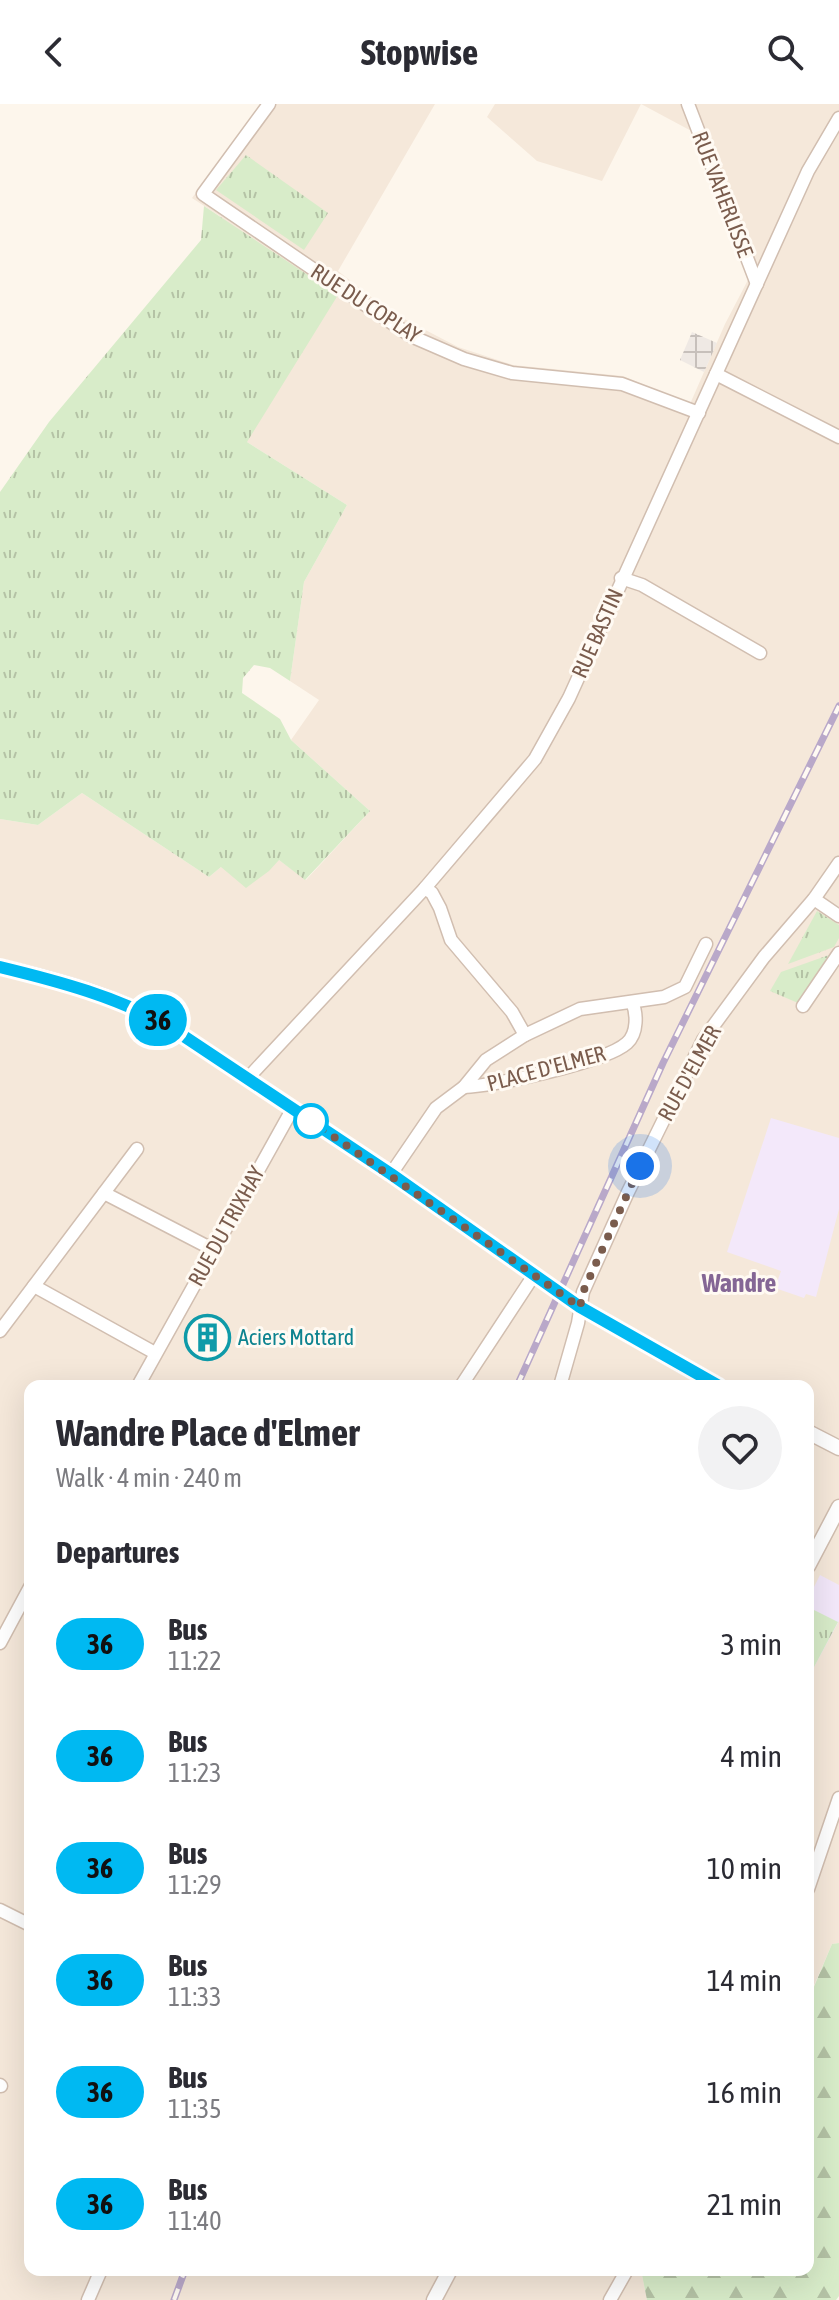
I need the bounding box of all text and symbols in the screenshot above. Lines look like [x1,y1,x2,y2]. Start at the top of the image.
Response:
icon: back [32,30,76,74]
icon: search [763,30,807,74]
text: Stopwise [361,31,478,73]
street label: RUE VAHERLISSE [687,127,759,261]
street label: RUE DU COPLAY [306,258,426,348]
street label: RUE BASTIN [566,584,628,682]
line badge: 36 [122,994,194,1046]
text: 36 [145,1004,171,1036]
street label: RUE D'ELMER [652,1021,726,1125]
street label: PLACE D'ELMER [484,1040,608,1096]
unlabelled marker [294,1104,328,1138]
your location [620,1146,660,1186]
street label: RUE DU TRIXHAY [182,1161,270,1291]
district label: Wandre [701,1268,776,1298]
building icon: Aciers Mottard [183,1313,231,1361]
place label: Aciers Mottard [238,1324,354,1350]
button: heart [698,1406,782,1490]
text: Wandre Place d'Elmer [56,1411,359,1454]
text: Walk · 4 min · 240 m [56,1463,242,1493]
text: Departures [56,1535,179,1569]
text: Bus [168,1612,207,1646]
text: 3 min [721,1627,782,1661]
text: 36 [87,1628,113,1660]
text: 11:22 [168,1646,222,1676]
text: Bus [168,1724,207,1758]
text: 4 min [721,1739,782,1773]
text: 36 [87,1740,113,1772]
text: 11:23 [168,1758,222,1788]
text: Bus [168,1836,207,1870]
text: 10 min [707,1851,782,1885]
text: 36 [87,1852,113,1884]
text: 11:29 [168,1870,222,1900]
text: Bus [168,1948,207,1982]
text: 14 min [707,1963,782,1997]
text: 36 [87,1964,113,1996]
text: 11:33 [168,1982,222,2012]
text: Bus [168,2060,207,2094]
text: 16 min [707,2075,782,2109]
text: 36 [87,2076,113,2108]
text: 11:35 [168,2094,222,2124]
text: Bus [168,2172,207,2206]
text: 21 min [707,2187,782,2221]
text: 36 [87,2188,113,2220]
text: 11:40 [168,2206,222,2236]

